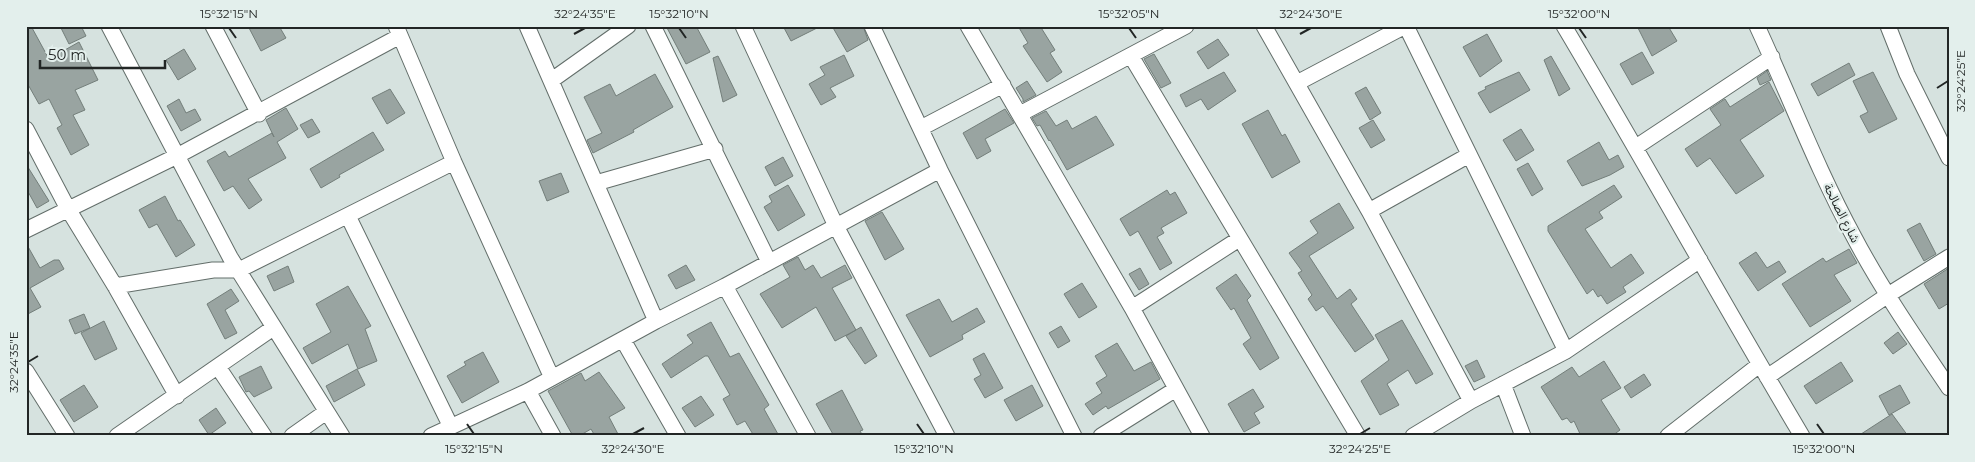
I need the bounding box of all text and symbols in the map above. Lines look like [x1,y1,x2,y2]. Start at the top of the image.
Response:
text: 15°32'15"N [200,6,258,21]
text: 32°24'35"E [554,6,616,21]
text: 15°32'10"N [649,6,709,21]
text: 15°32'05"N [1098,6,1160,21]
text: 32°24'30"E [1280,6,1342,21]
text: 15°32'00"N [1548,6,1610,21]
scale bar [40,38,165,70]
text: 50 m [48,45,86,64]
text: 32°24'25"E [1953,50,1968,112]
street label: شارع الصالحة [1819,181,1863,246]
text: 32°24'35"E [6,331,21,393]
text: 15°32'15"N [445,441,503,456]
text: 32°24'30"E [602,441,664,456]
text: 15°32'10"N [894,441,954,456]
text: 32°24'25"E [1329,441,1391,456]
text: 15°32'00"N [1793,441,1855,456]

